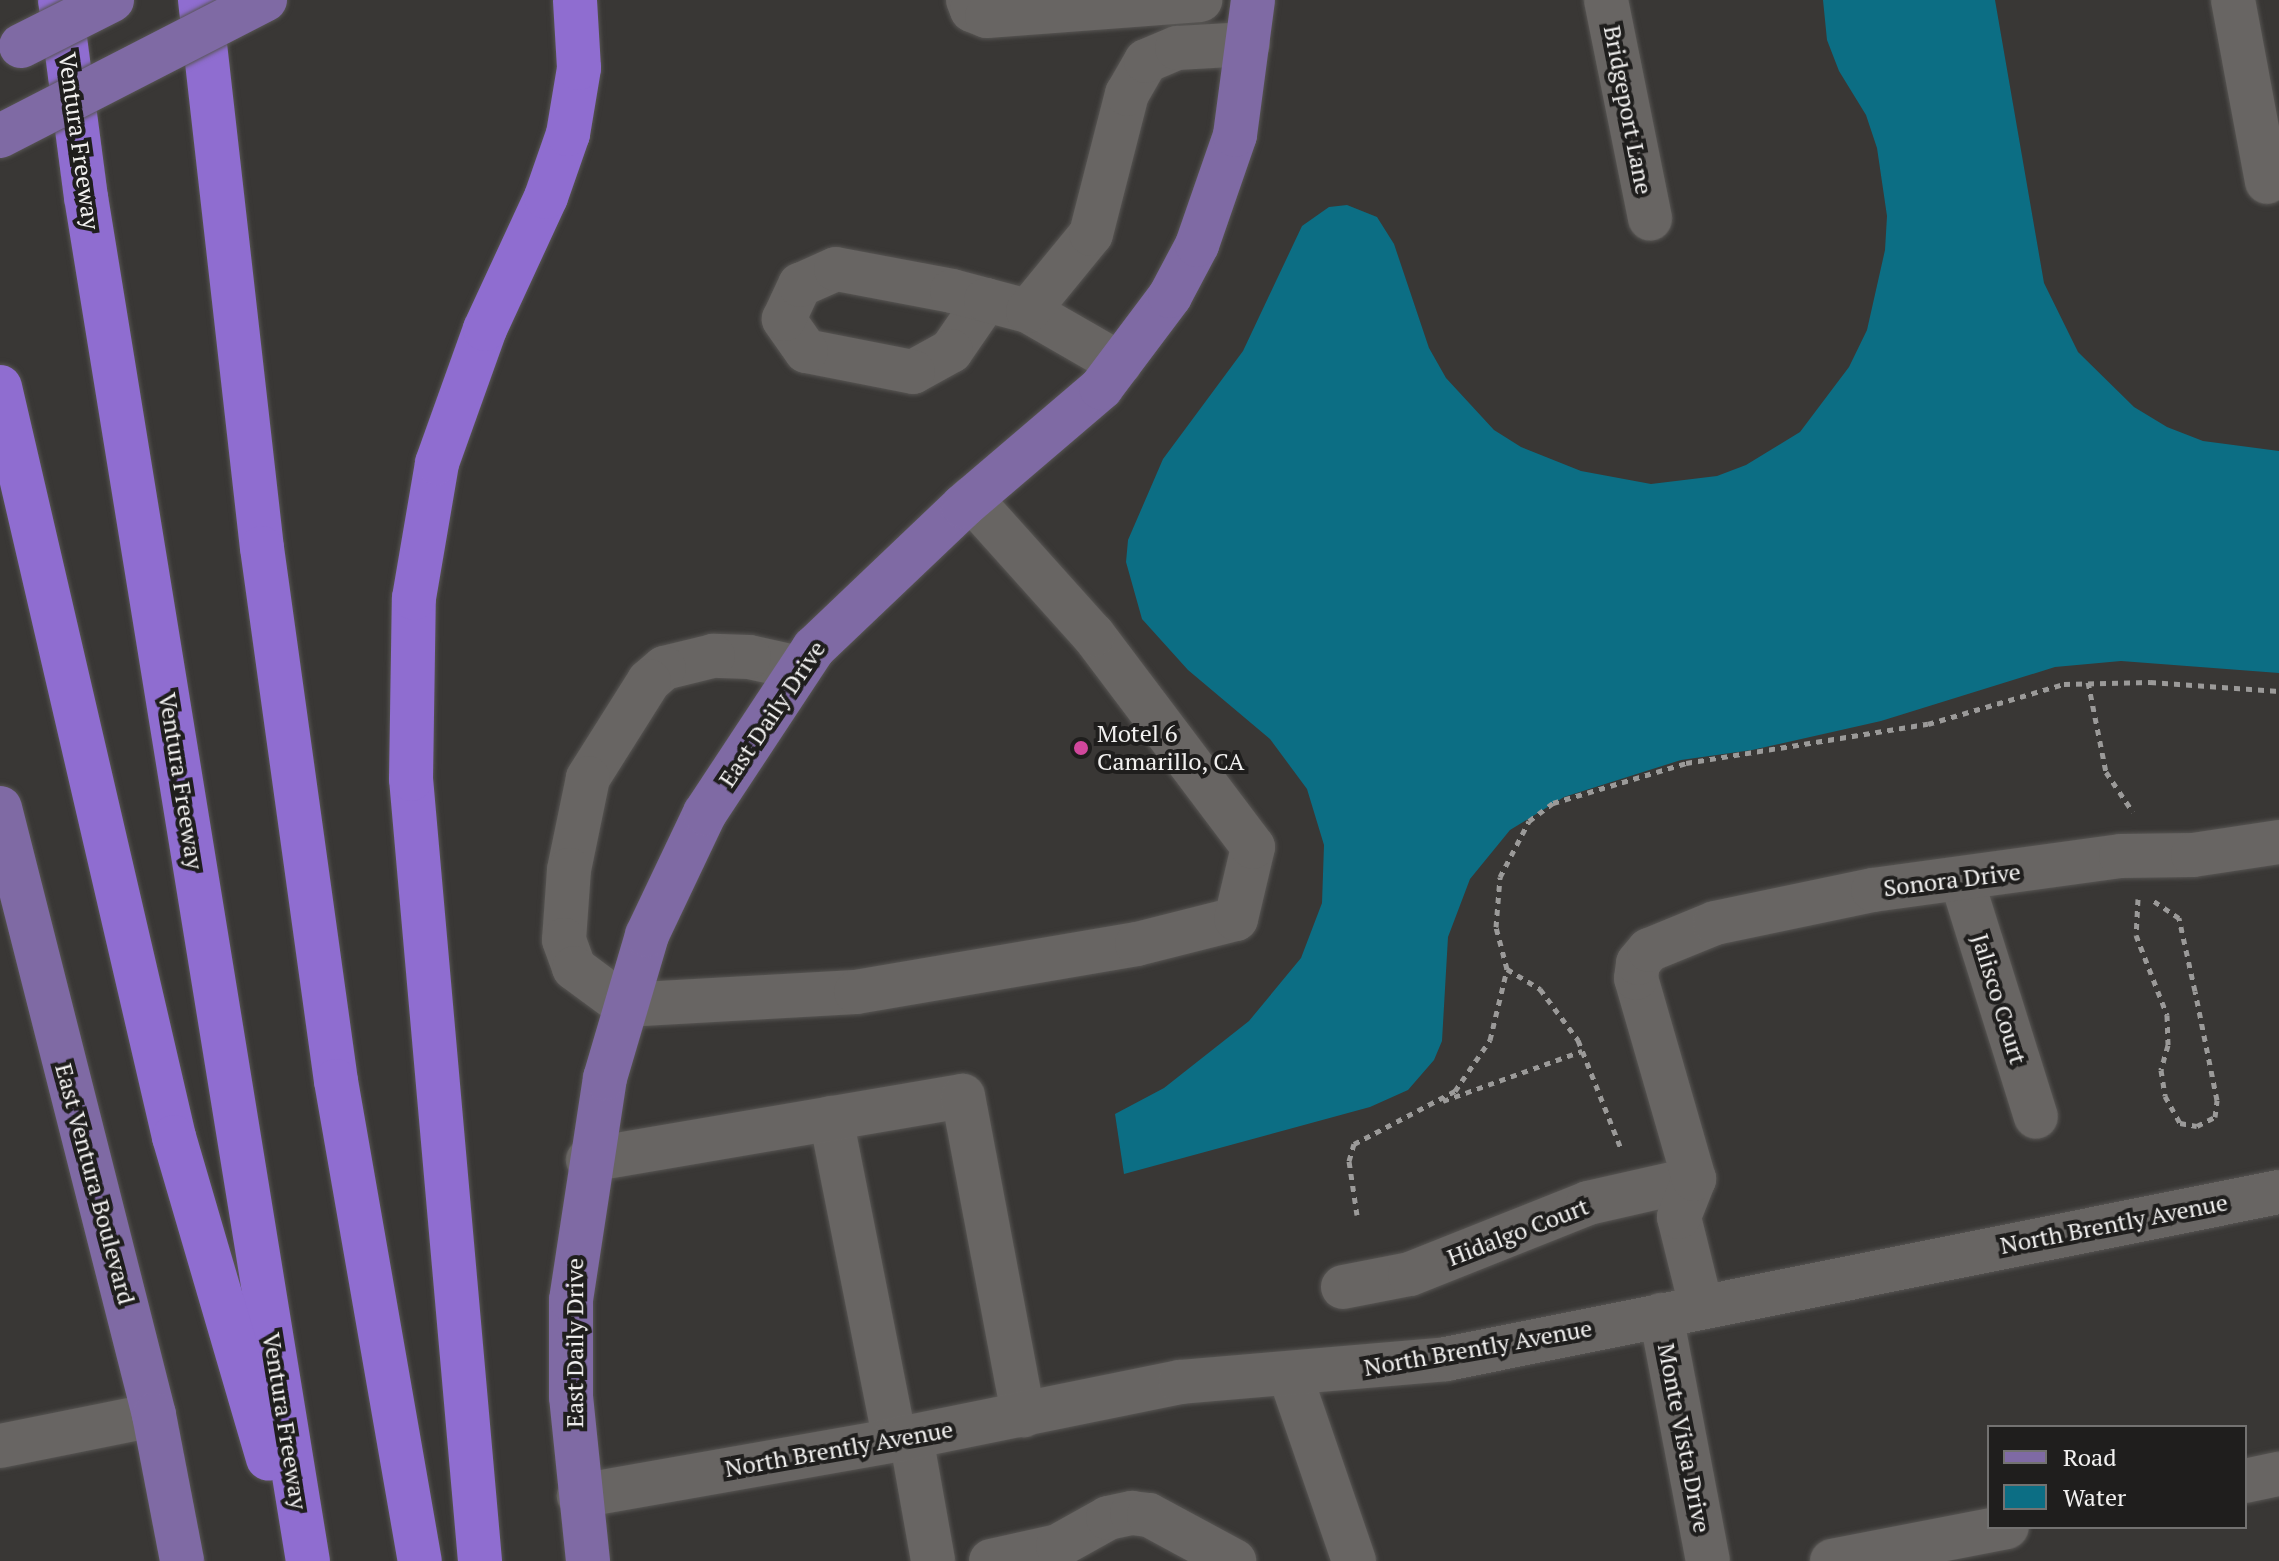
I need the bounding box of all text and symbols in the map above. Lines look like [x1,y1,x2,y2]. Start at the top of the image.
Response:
street label: Bridgeport Lane [1597,23,1659,197]
street label: Ventura Freeway [52,51,106,231]
street label: East Daily Drive [713,635,831,793]
street label: Ventura Freeway [153,691,209,871]
place label: Motel 6 Camarillo, CA [1097,720,1245,776]
marker: Motel 6 Camarillo, CA [1072,739,1090,757]
street label: Sonora Drive [1882,857,2022,903]
street label: Jalisco Court [1965,930,2033,1068]
street label: East Ventura Boulevard [49,1060,141,1308]
street label: North Brently Avenue [1997,1188,2231,1260]
street label: Hidalgo Court [1443,1192,1593,1272]
street label: East Daily Drive [561,1258,589,1428]
street label: North Brently Avenue [1361,1314,1595,1382]
street label: Ventura Freeway [257,1331,313,1511]
street label: Monte Vista Drive [1651,1340,1717,1536]
street label: North Brently Avenue [722,1415,956,1483]
legend [1987,1425,2247,1529]
text: Road [2063,1441,2117,1473]
text: Water [2063,1481,2126,1513]

